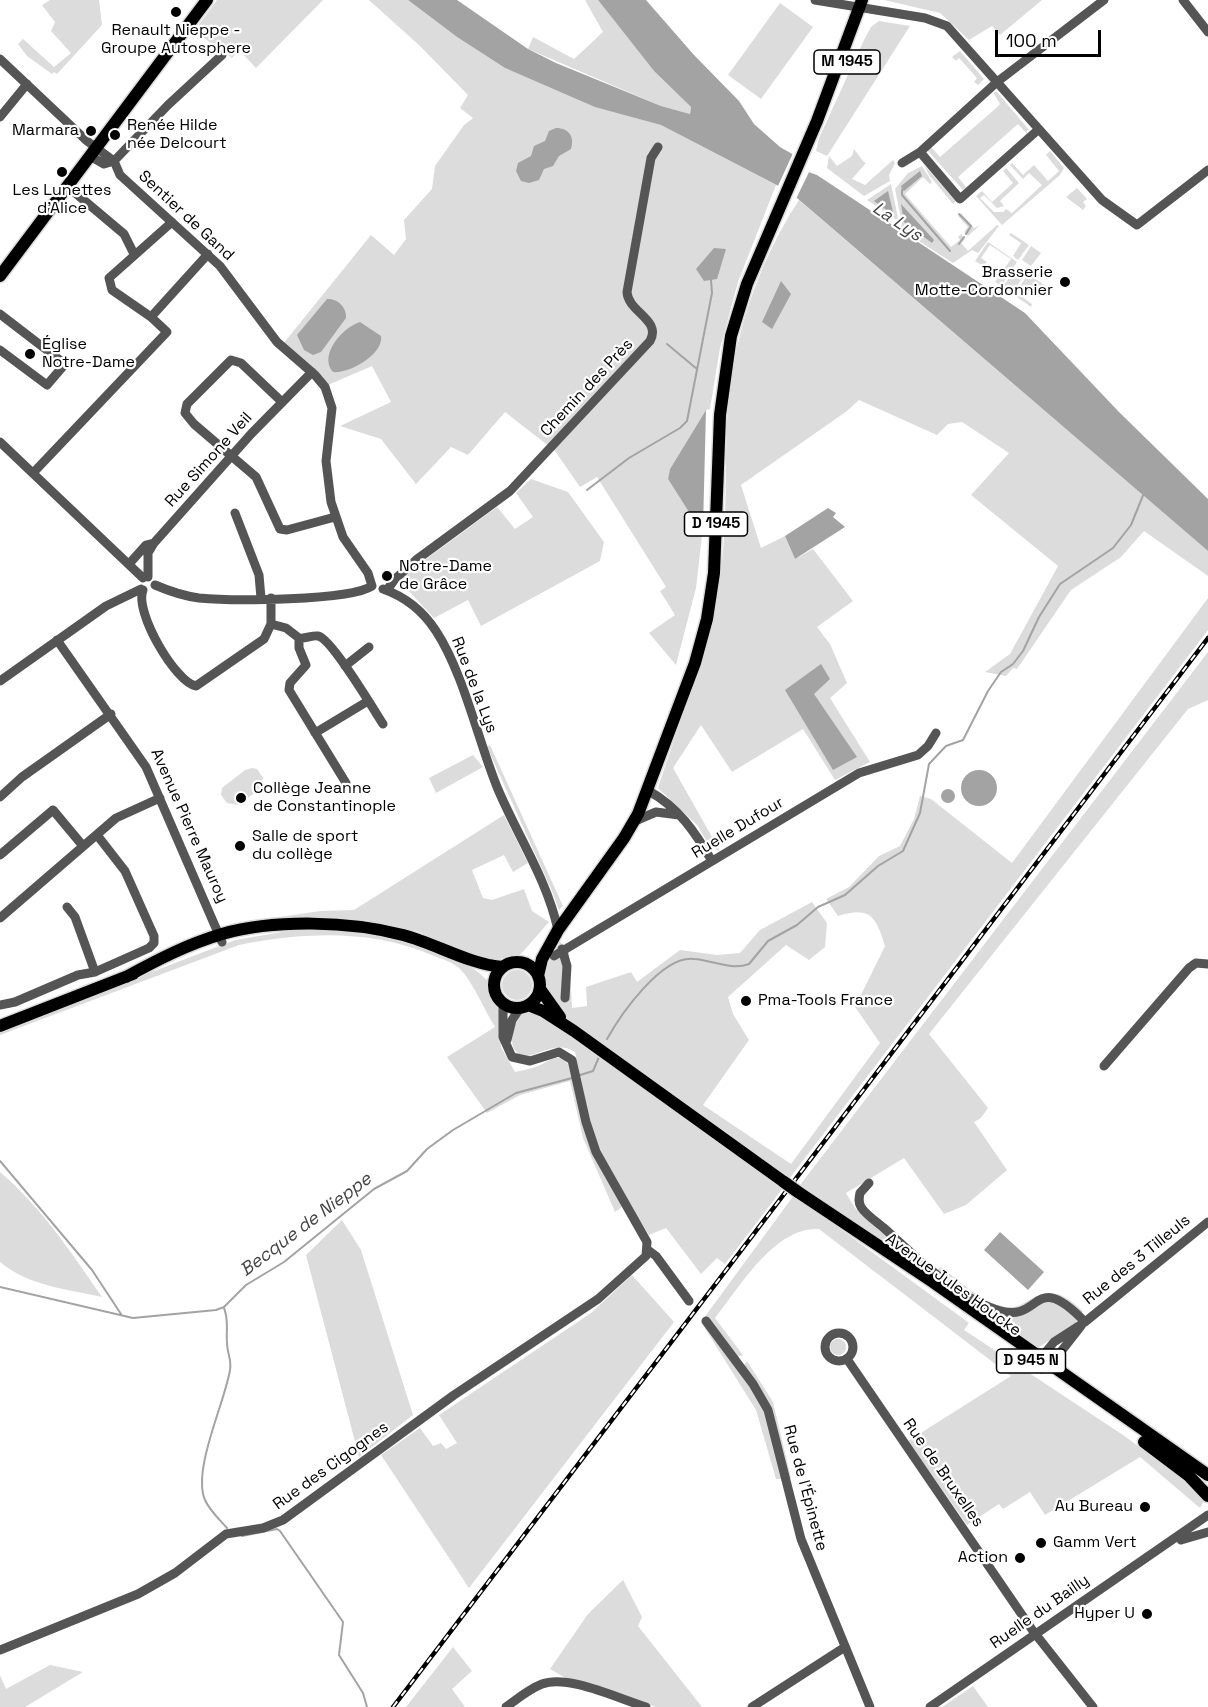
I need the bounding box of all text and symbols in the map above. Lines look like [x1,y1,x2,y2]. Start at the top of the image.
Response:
marker: Renault Nieppe - Groupe Autosphere [169,5,183,19]
scale bar [998,18,1104,56]
place label: Renault Nieppe - Groupe Autosphere [101,21,251,59]
text: 100 m [1006,29,1057,52]
road number: M 1945 [814,50,880,74]
place label: Renée Hilde née Delcourt [127,116,227,154]
place label: Marmara [12,121,79,141]
marker: Marmara [84,124,98,138]
marker: Renée Hilde née Delcourt [108,128,122,142]
marker: Les Lunettes d'Alice [55,165,69,179]
street label: Sentier de Gand [134,167,238,265]
place label: Les Lunettes d'Alice [13,181,111,219]
water label: La Lys [868,198,926,246]
place label: Brasserie Motte-Cordonnier [915,263,1053,301]
marker: Brasserie Motte-Cordonnier [1058,275,1072,289]
place label: Église Notre-Dame [42,335,135,373]
street label: Chemin des Près [537,335,637,441]
marker: Église Notre-Dame [23,347,37,361]
street label: Rue Simone Veil [161,409,257,511]
road number: D 1945 [684,512,748,536]
place label: Notre-Dame de Grâce [399,557,492,595]
marker: Notre-Dame de Grâce [380,569,394,583]
street label: Rue de la Lys [447,634,501,736]
street label: Avenue Pierre Mauroy [146,746,232,906]
place label: Collège Jeanne de Constantinople [253,779,396,817]
marker: Collège Jeanne de Constantinople [234,791,248,805]
street label: Ruelle Dufour [689,793,787,863]
place label: Salle de sport du collège [252,827,358,865]
marker: Salle de sport du collège [233,839,247,853]
place label: Pma-Tools France [758,991,893,1011]
marker: Pma-Tools France [739,994,753,1008]
water label: Becque de Nieppe [236,1169,376,1281]
street label: Rue des 3 Tilleuls [1080,1211,1194,1309]
street label: Avenue Jules Houcke [881,1229,1025,1341]
road number: D 945 N [996,1349,1066,1373]
street label: Rue de Bruxelles [898,1415,988,1531]
street label: Rue des Cigognes [269,1418,393,1514]
street label: Rue de l'Épinette [779,1423,831,1553]
place label: Au Bureau [1055,1497,1133,1517]
marker: Au Bureau [1138,1500,1152,1514]
place label: Gamm Vert [1053,1533,1137,1553]
marker: Gamm Vert [1034,1536,1048,1550]
place label: Action [958,1548,1008,1568]
marker: Action [1013,1551,1027,1565]
street label: Ruelle du Bailly [987,1571,1093,1653]
place label: Hyper U [1074,1604,1135,1624]
marker: Hyper U [1140,1607,1154,1621]

